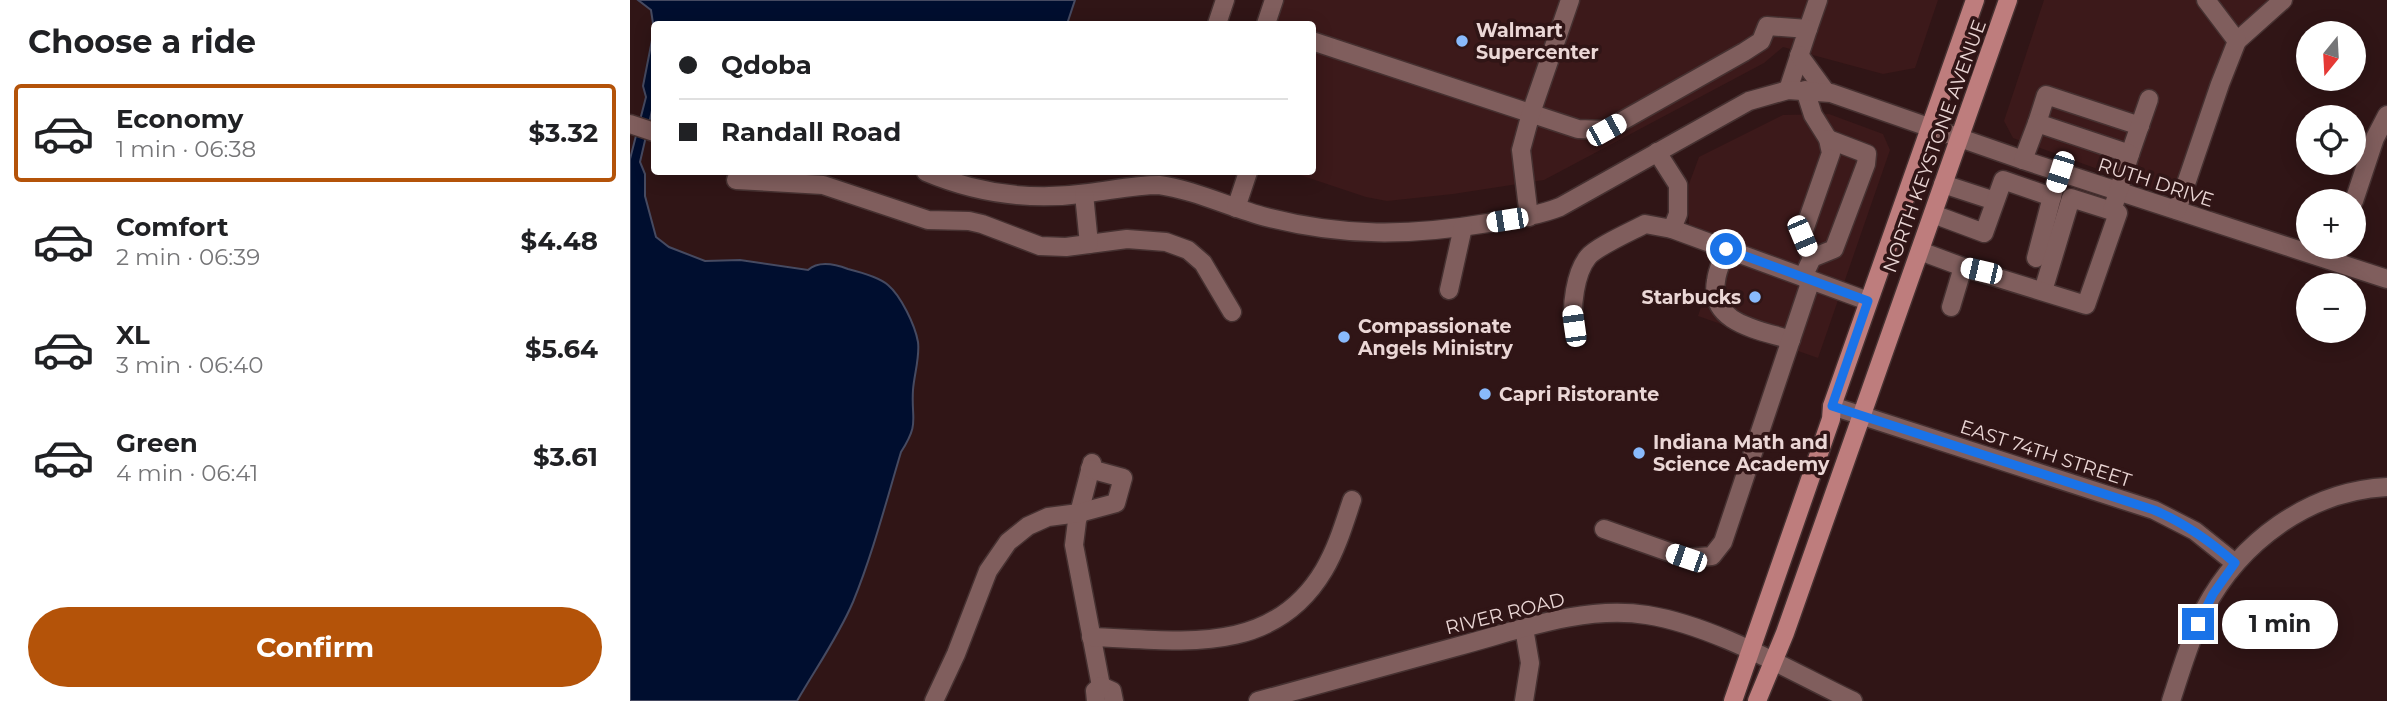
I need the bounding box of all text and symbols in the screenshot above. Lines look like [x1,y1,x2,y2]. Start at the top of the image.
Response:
street label: NORTH KEYSTONE AVENUE [1878,17,1991,276]
place label: Walmart Supercenter [1476,19,1599,64]
north arrow [2296,21,2366,91]
map controls [2296,21,2366,343]
text: Choose a ride [28,22,256,61]
marker: Walmart Supercenter [1454,33,1470,49]
text: Qdoba [721,49,812,81]
icon: car [32,102,95,165]
text: Economy [116,103,243,135]
button: locate [2296,105,2366,175]
car [1583,111,1630,149]
text: Randall Road [721,116,901,148]
text: $3.32 [528,117,598,149]
text: 1 min · 06:38 [116,135,256,163]
car [2044,149,2077,195]
street label: RUTH DRIVE [2095,153,2217,212]
button: + [2296,189,2366,259]
car [1485,206,1530,234]
icon: car [32,210,95,273]
text: Comfort [116,211,228,243]
car [1785,213,1820,259]
text: $4.48 [521,225,598,257]
route start [1710,233,1742,265]
text: 2 min · 06:39 [116,243,260,271]
car [1959,256,2004,286]
button: − [2296,273,2366,343]
place label: Starbucks [1642,286,1741,309]
marker: Starbucks [1747,289,1763,305]
car [1561,304,1588,348]
place label: Compassionate Angels Ministry [1357,315,1513,360]
icon: car [32,318,95,381]
text: XL [116,319,150,351]
marker: Compassionate Angels Ministry [1336,329,1352,345]
text: $5.64 [525,333,598,365]
text: 3 min · 06:40 [116,351,264,379]
place label: Capri Ristorante [1499,383,1659,406]
marker: Capri Ristorante [1477,386,1493,402]
street label: EAST 74TH STREET [1957,415,2135,492]
icon: car [32,426,95,489]
text: Green [116,427,198,459]
place label: Indiana Math and Science Academy [1653,431,1830,476]
text: $3.61 [533,441,598,473]
marker: Indiana Math and Science Academy [1631,445,1647,461]
text: 4 min · 06:41 [116,459,258,487]
car [1663,541,1710,575]
street label: RIVER ROAD [1443,588,1567,639]
callout: 1 min [2222,600,2338,648]
button: Confirm [28,607,602,687]
route end [2182,608,2214,640]
text: 1 min [2249,610,2311,638]

